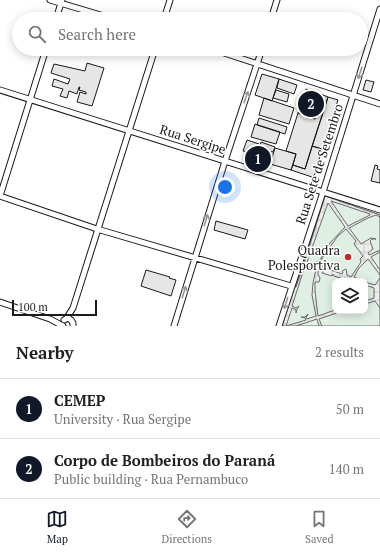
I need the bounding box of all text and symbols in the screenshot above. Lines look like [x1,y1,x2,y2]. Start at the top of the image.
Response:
search box [12,12,368,56]
icon: search [26,23,48,45]
text: Search here [58,24,136,44]
one-way arrow [356,66,363,79]
pin: 2 [298,89,324,119]
one-way arrow [243,90,250,103]
street label: Rua Sete de Setembro [291,101,347,227]
street label: Rua Sergipe [158,120,228,158]
pin: 1 [245,144,271,174]
your location [215,177,235,197]
one-way arrow [203,214,210,227]
place label: Quadra Polesportiva [268,241,340,274]
marker: Quadra Polesportiva [343,252,353,262]
map controls [332,278,368,314]
button: layers [332,278,368,314]
one-way arrow [181,286,188,299]
one-way arrow [282,296,289,309]
scale bar [12,298,97,317]
text: 100 m [18,300,48,314]
text: Nearby [16,341,74,364]
text: 2 results [315,343,364,361]
text: CEMEP [54,390,105,410]
text: 1 [25,400,33,418]
text: 50 m [336,400,364,418]
text: University · Rua Sergipe [54,410,191,428]
text: Corpo de Bombeiros do Paraná [54,450,275,470]
text: 2 [25,460,33,478]
text: 140 m [329,460,364,478]
text: Public building · Rua Pernambuco [54,470,248,488]
tab: Map [46,508,68,546]
tab: Directions [161,508,212,546]
tab: Saved [305,508,334,546]

